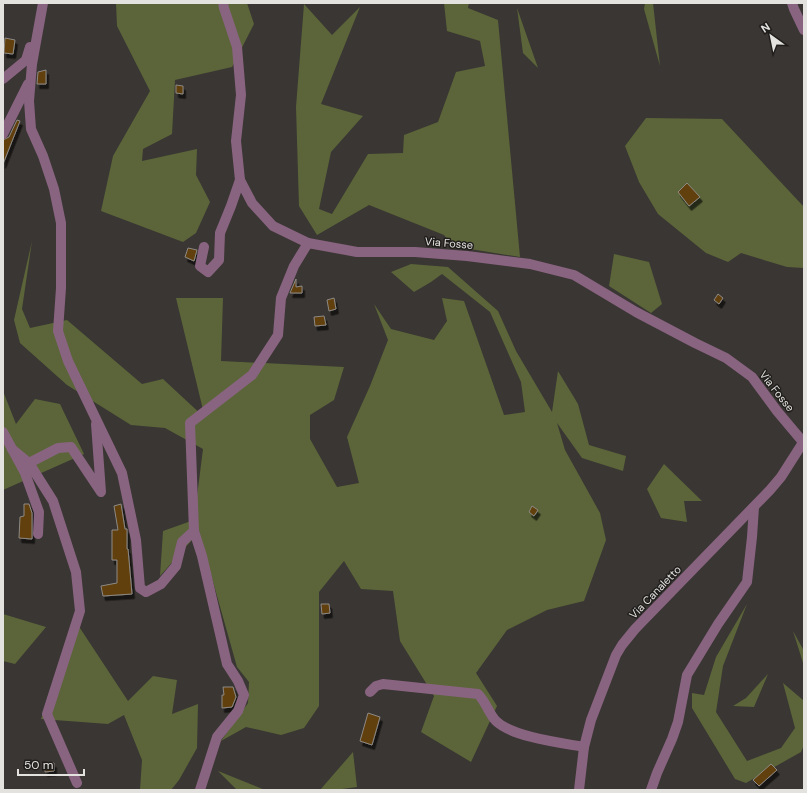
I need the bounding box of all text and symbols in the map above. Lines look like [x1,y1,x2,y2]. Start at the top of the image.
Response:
north arrow [751,16,791,56]
text: N [758,20,773,36]
street label: Via Fosse [424,234,474,252]
street label: Via Fosse [757,368,797,414]
street label: Via Canaletto [626,562,684,622]
scale bar [18,751,84,777]
text: 50 m [24,757,53,773]

